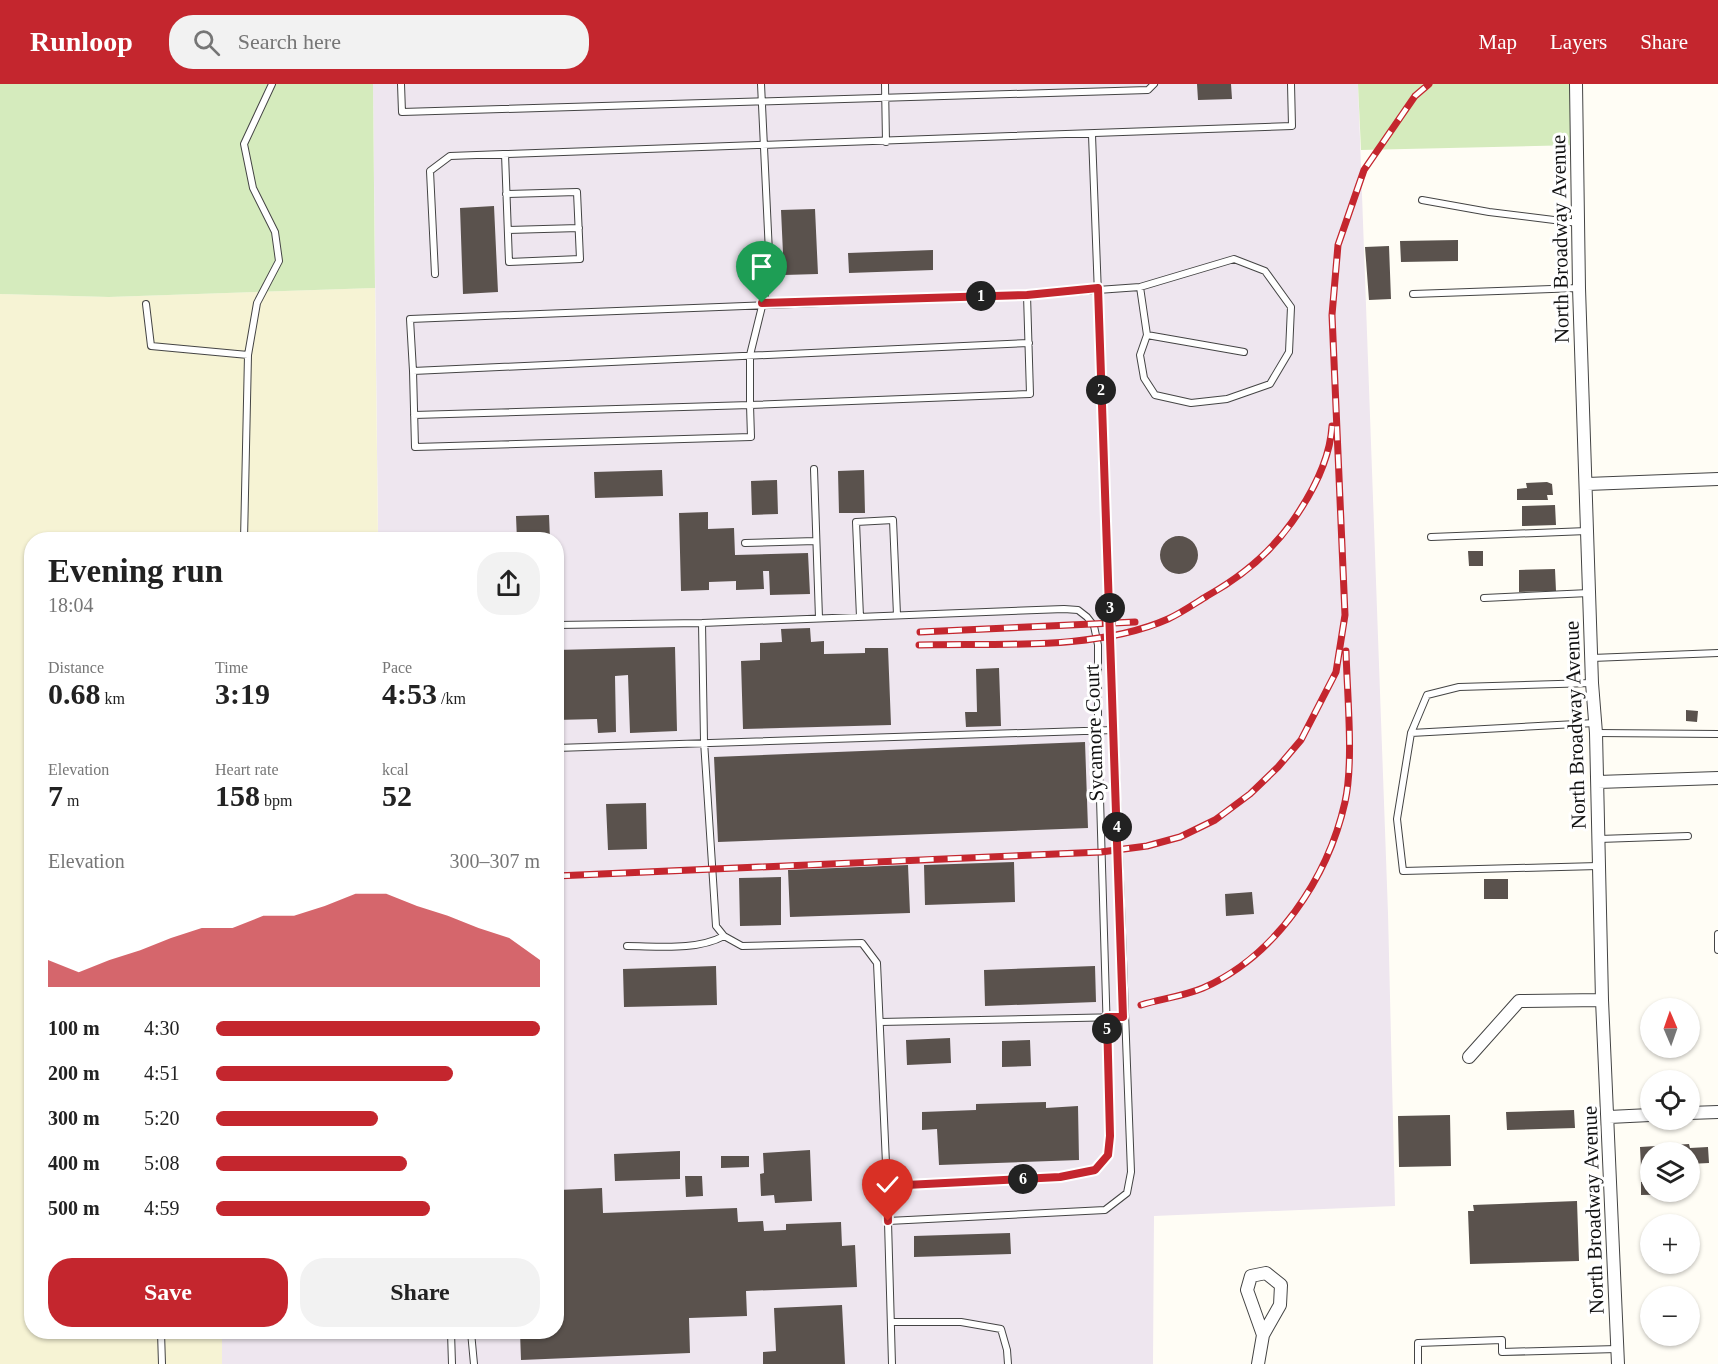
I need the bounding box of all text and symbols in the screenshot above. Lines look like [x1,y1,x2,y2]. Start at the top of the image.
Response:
search box [169,15,589,69]
text: Runloop [30,26,133,57]
icon: search [190,26,223,59]
text: Search here [238,29,341,54]
text: Map [1479,30,1517,54]
text: Layers [1550,30,1607,54]
text: Share [1640,30,1688,54]
street label: North Broadway Avenue [1546,135,1574,343]
pin [736,241,787,303]
icon: arrive [745,250,778,283]
pin: 1 [966,281,996,311]
text: 1 [977,287,985,304]
pin: 2 [1086,375,1116,405]
text: 2 [1097,381,1105,398]
button: share [477,552,540,615]
text: Evening run [48,553,223,589]
pin: 3 [1095,593,1125,623]
text: 18:04 [48,594,94,616]
text: 3 [1106,599,1114,616]
street label: North Broadway Avenue [1559,620,1591,830]
text: Distance [48,659,104,676]
text: Time [215,659,248,676]
text: Pace [382,659,412,676]
street label: Sycamore Court [1080,664,1108,802]
text: 0.68 [48,677,101,710]
text: 3:19 [215,677,270,710]
text: 4:53 [382,677,437,710]
text: km [101,690,125,707]
text: /km [437,690,466,707]
text: Elevation [48,761,109,778]
text: Heart rate [215,761,279,778]
text: kcal [382,761,409,778]
text: 7 [48,779,63,812]
text: 158 [215,779,260,812]
text: 52 [382,779,412,812]
text: m [63,792,79,809]
text: bpm [260,792,292,809]
pin: 4 [1102,812,1132,842]
text: 4 [1113,818,1121,835]
text: Elevation [48,850,125,872]
text: 300–307 m [449,850,540,872]
north arrow [1640,998,1700,1058]
map controls [1640,998,1700,1346]
pin: 5 [1092,1014,1122,1044]
text: 100 m [48,1017,100,1039]
text: 4:30 [144,1017,180,1039]
text: 5 [1103,1020,1111,1037]
text: 200 m [48,1062,100,1084]
text: 4:51 [144,1062,180,1084]
button: locate [1640,1070,1700,1130]
street label: North Broadway Avenue [1577,1105,1609,1315]
text: 300 m [48,1107,100,1129]
text: 5:20 [144,1107,180,1129]
button: layers [1640,1142,1700,1202]
text: 400 m [48,1152,100,1174]
text: 5:08 [144,1152,180,1174]
pin [862,1159,913,1221]
pin: 6 [1008,1164,1038,1194]
icon: check [871,1168,904,1201]
text: 6 [1019,1170,1027,1187]
text: 500 m [48,1197,100,1219]
text: 4:59 [144,1197,180,1219]
button: + [1640,1214,1700,1274]
button: Save [48,1258,288,1327]
button: Share [300,1258,540,1327]
button: − [1640,1286,1700,1346]

